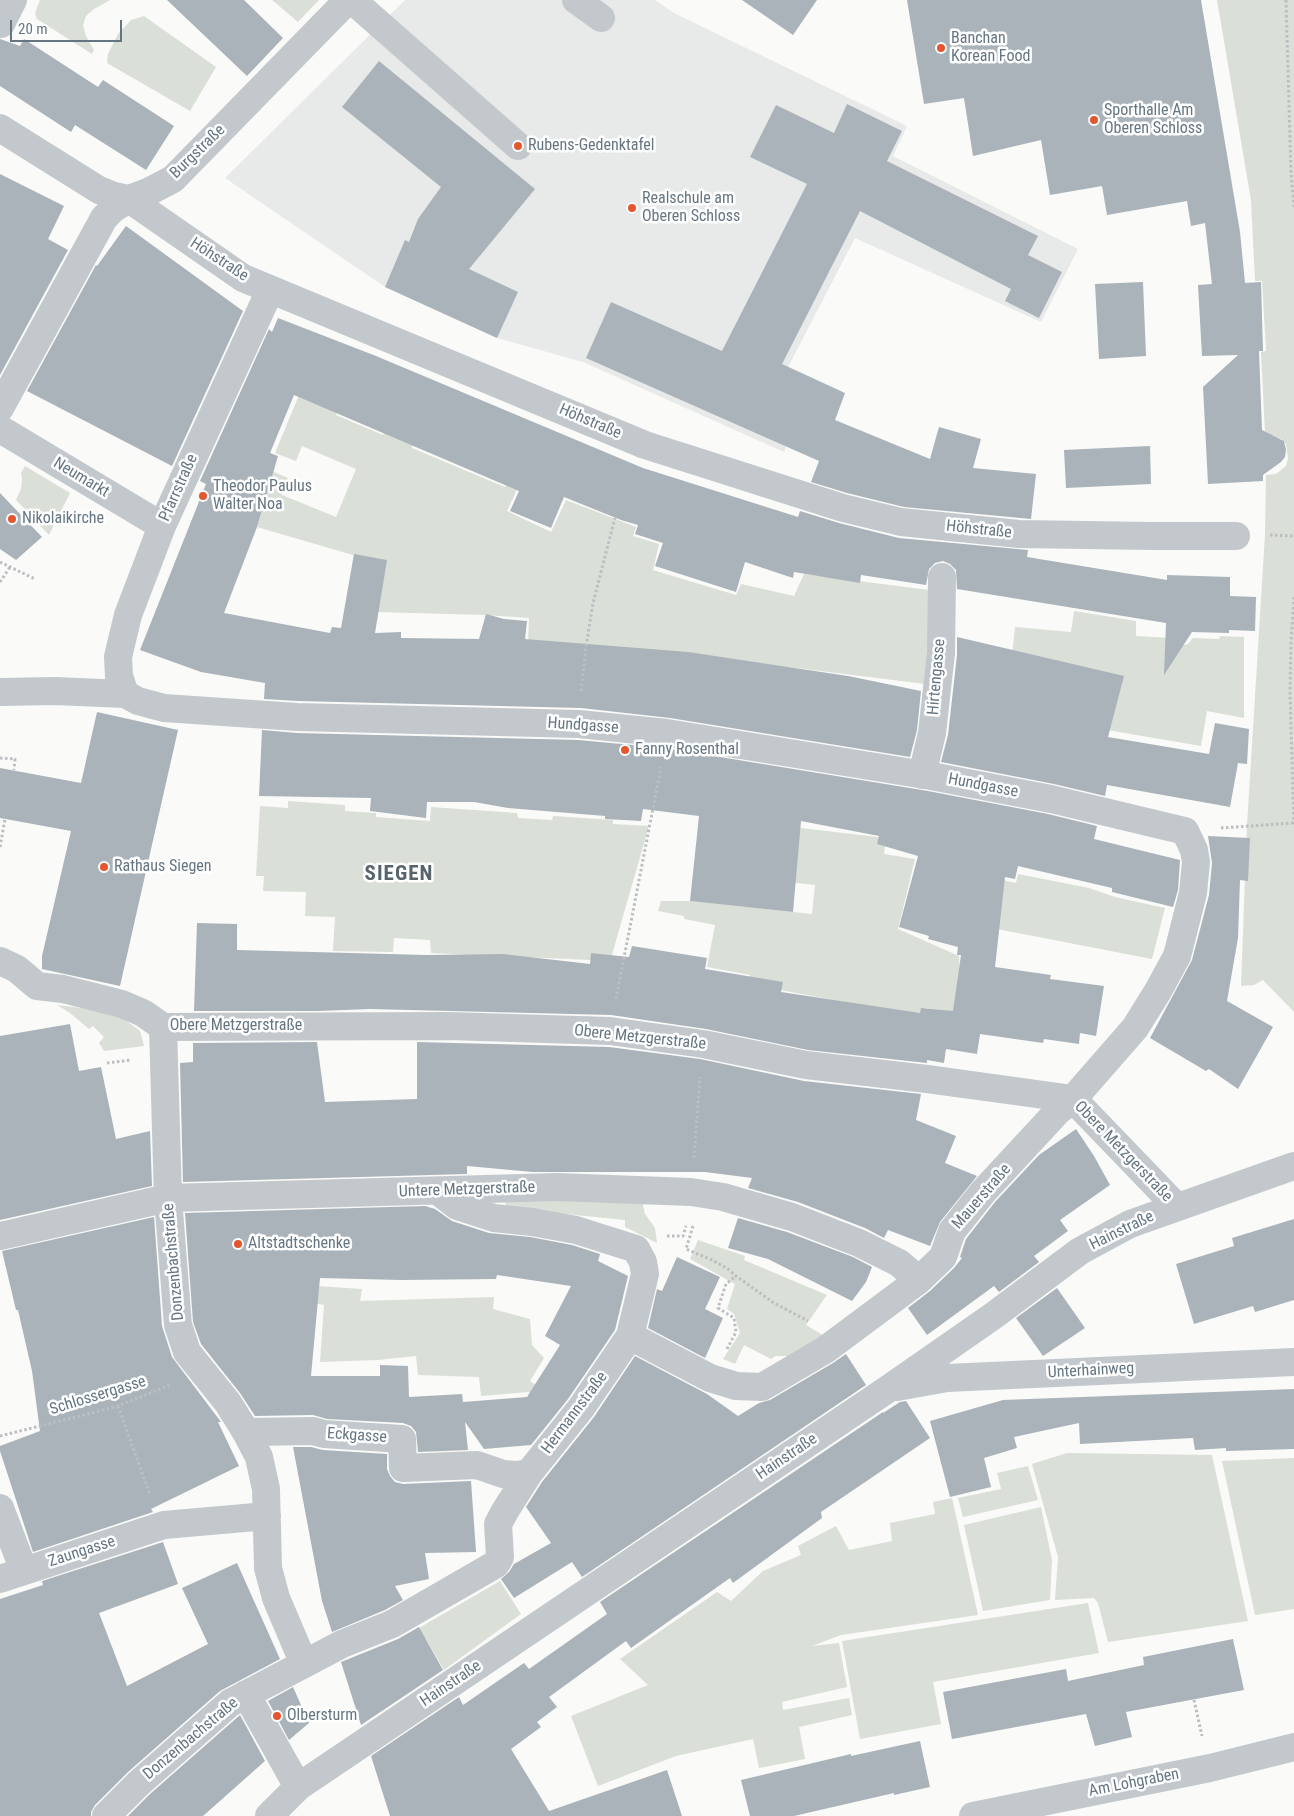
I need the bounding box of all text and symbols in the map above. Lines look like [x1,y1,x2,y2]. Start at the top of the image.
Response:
scale bar [12,10,125,42]
text: 20 m [18,20,48,38]
place label: Banchan Korean Food [951,29,1030,67]
marker: Banchan Korean Food [935,42,947,54]
place label: Sporthalle Am Oberen Schloss [1104,101,1202,139]
marker: Sporthalle Am Oberen Schloss [1088,114,1100,126]
street label: Burgstraße [166,121,230,183]
place label: Rubens-Gedenktafel [528,136,654,156]
marker: Rubens-Gedenktafel [512,140,524,152]
place label: Realschule am Oberen Schloss [642,189,740,227]
marker: Realschule am Oberen Schloss [626,202,638,214]
street label: Höhstraße [186,234,252,286]
street label: Höhstraße [556,400,624,444]
street label: Pfarrstraße [156,451,202,525]
street label: Neumarkt [50,454,112,502]
place label: Theodor Paulus Walter Noa [213,477,312,515]
marker: Theodor Paulus Walter Noa [197,490,209,502]
place label: Nikolaikirche [22,509,104,529]
marker: Nikolaikirche [6,513,18,525]
street label: Höhstraße [945,517,1013,543]
street label: Hirtengasse [924,638,950,716]
street label: Hundgasse [547,714,619,738]
place label: Fanny Rosenthal [635,740,739,760]
marker: Fanny Rosenthal [619,744,631,756]
street label: Hundgasse [946,770,1020,802]
place label: Rathaus Siegen [114,857,212,877]
marker: Rathaus Siegen [98,861,110,873]
district label: SIEGEN [364,862,434,888]
street label: Obere Metzgerstraße [170,1016,302,1036]
street label: Obere Metzgerstraße [573,1022,707,1054]
street label: Obere Metzgerstraße [1070,1098,1176,1206]
street label: Mauerstraße [949,1161,1015,1233]
street label: Untere Metzgerstraße [398,1178,536,1202]
street label: Donzenbachstraße [159,1202,189,1322]
street label: Hainstraße [1087,1207,1157,1255]
place label: Altstadtschenke [248,1234,350,1254]
marker: Altstadtschenke [232,1238,244,1250]
street label: Unterhainweg [1047,1359,1135,1383]
street label: Hermannstraße [538,1368,612,1458]
street label: Schlossergasse [48,1372,148,1420]
street label: Eckgasse [326,1424,388,1448]
street label: Hainstraße [753,1430,821,1484]
street label: Zaungasse [46,1532,118,1572]
street label: Hainstraße [417,1657,485,1711]
street label: Donzenbachstraße [140,1694,242,1784]
place label: Olbersturm [287,1706,357,1726]
marker: Olbersturm [271,1710,283,1722]
street label: Am Lohgraben [1087,1765,1181,1801]

